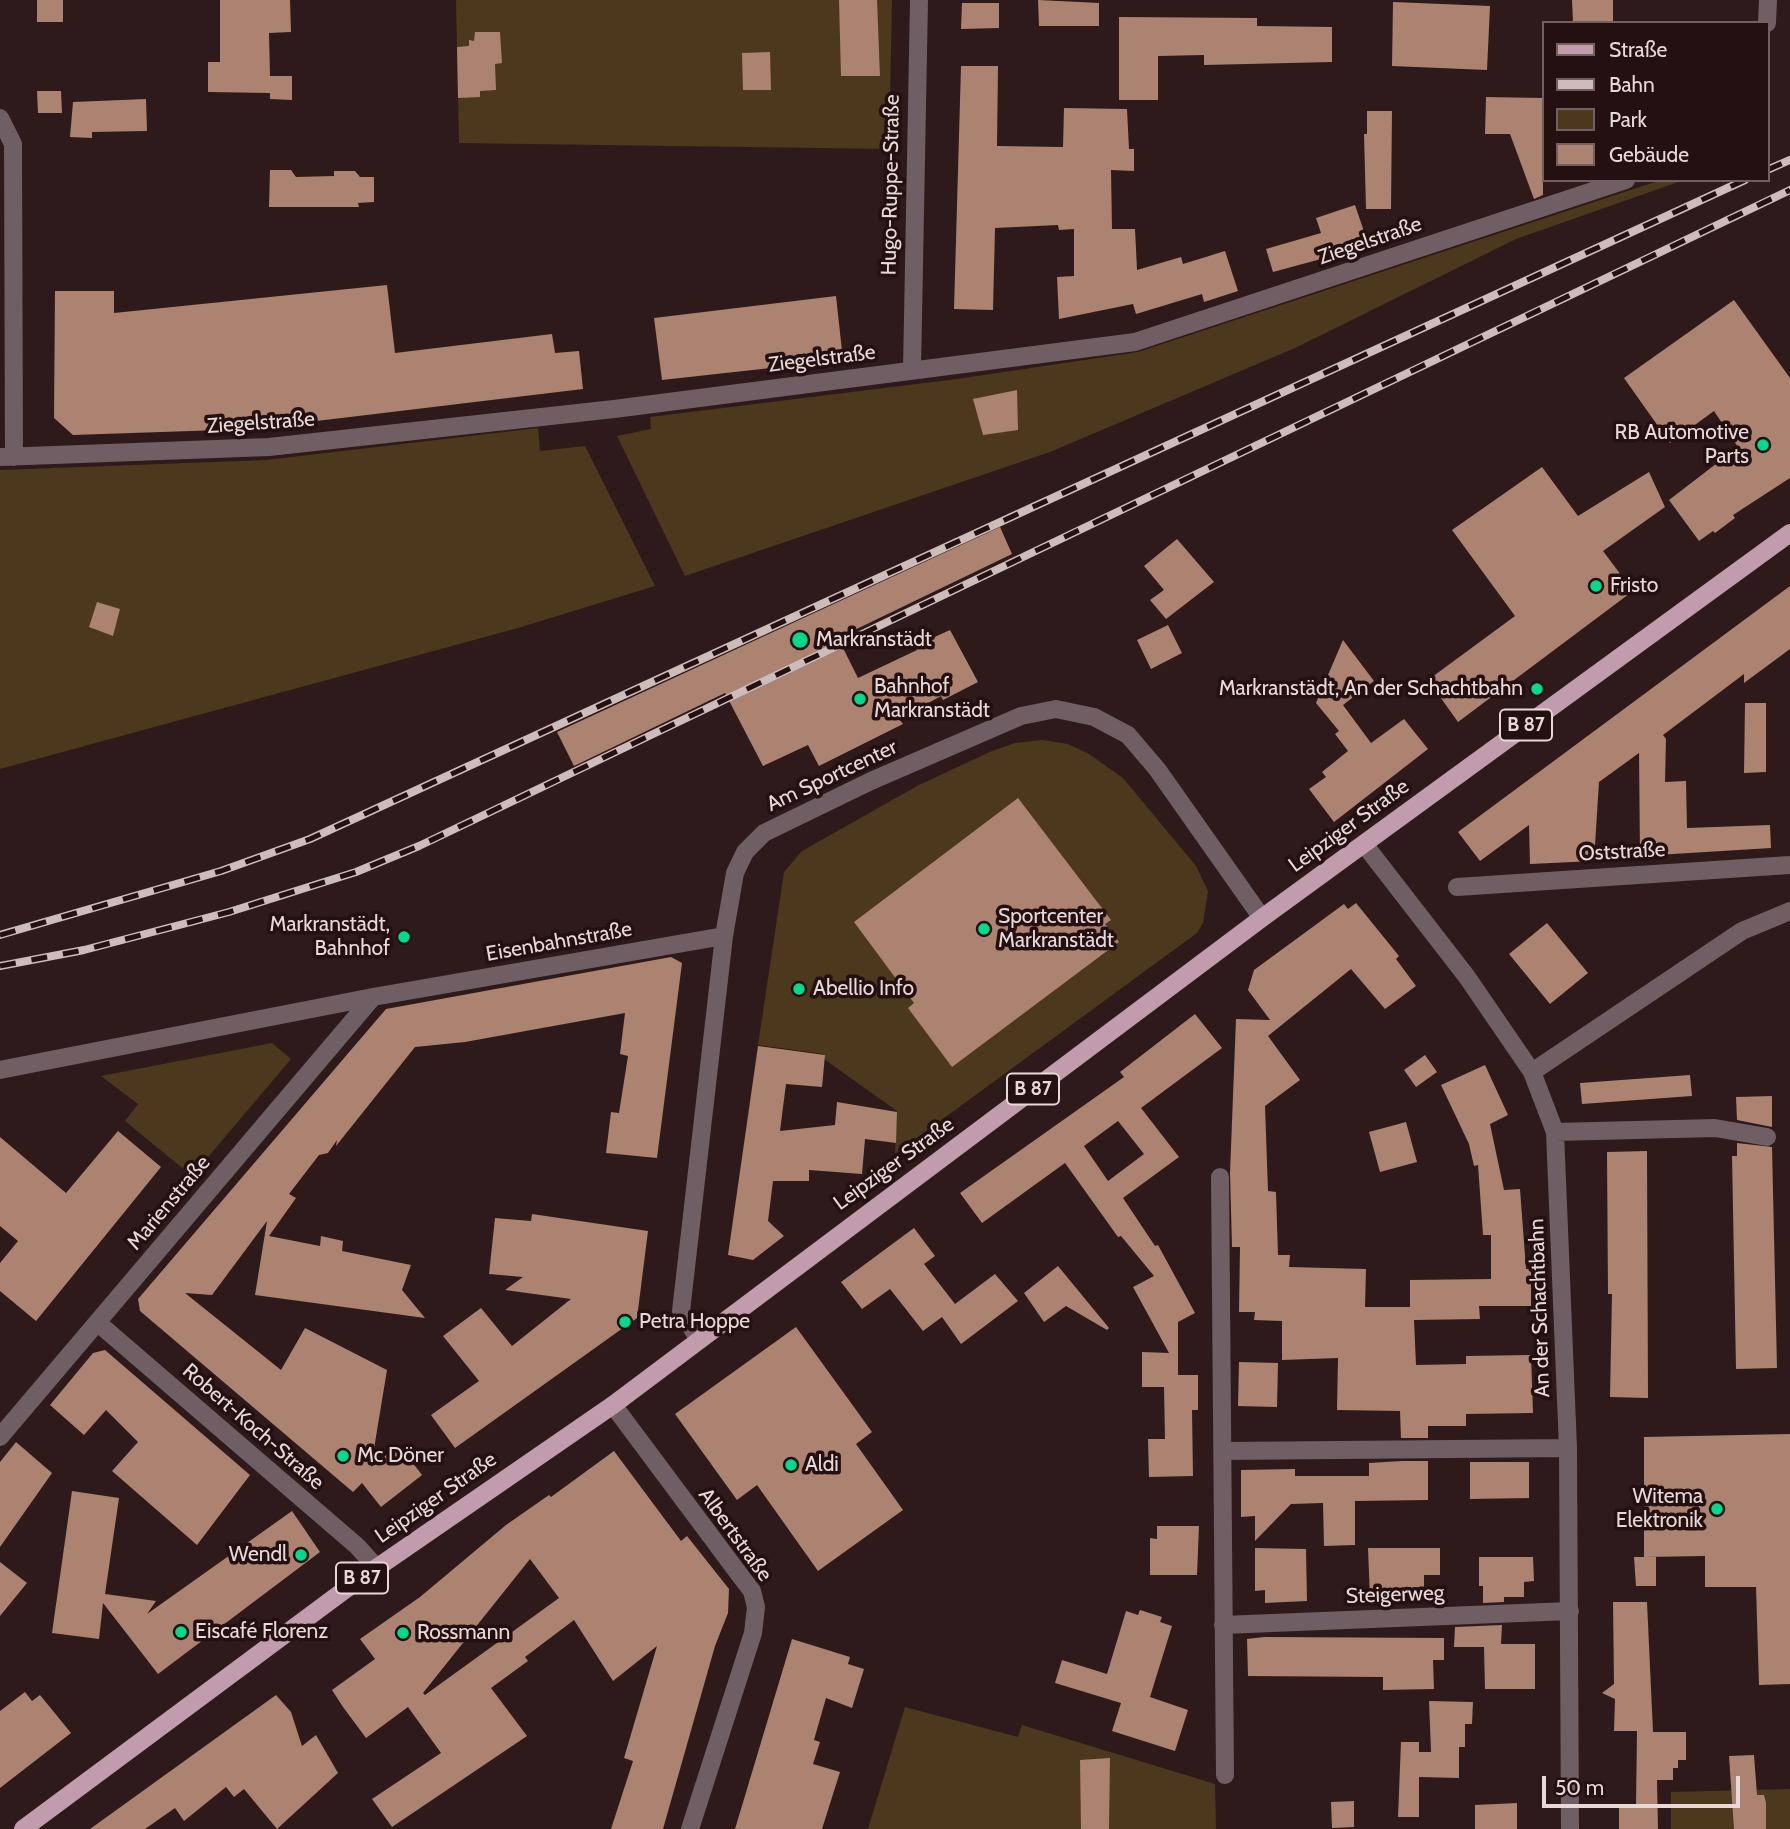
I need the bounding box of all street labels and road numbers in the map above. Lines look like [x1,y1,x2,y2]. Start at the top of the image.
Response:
street label: Hugo-Ruppe-Straße [877,94,905,276]
street label: Ziegelstraße [1315,212,1425,270]
street label: Ziegelstraße [767,340,877,378]
street label: Ziegelstraße [206,407,316,439]
road number: B 87 [1500,710,1552,740]
street label: Am Sportcenter [763,735,901,817]
street label: Leipziger Straße [1284,774,1414,878]
street label: Oststraße [1578,837,1666,867]
street label: Eisenbahnstraße [484,917,634,967]
road number: B 87 [1007,1074,1059,1105]
street label: Leipziger Straße [829,1112,959,1216]
street label: Marienstraße [122,1151,216,1255]
street label: An der Schachtbahn [1524,1218,1556,1398]
street label: Robert-Koch-Straße [177,1359,329,1495]
street label: Leipziger Straße [371,1447,501,1549]
street label: Albertstraße [693,1484,777,1586]
road number: B 87 [336,1562,388,1594]
street label: Steigerweg [1345,1581,1445,1609]

